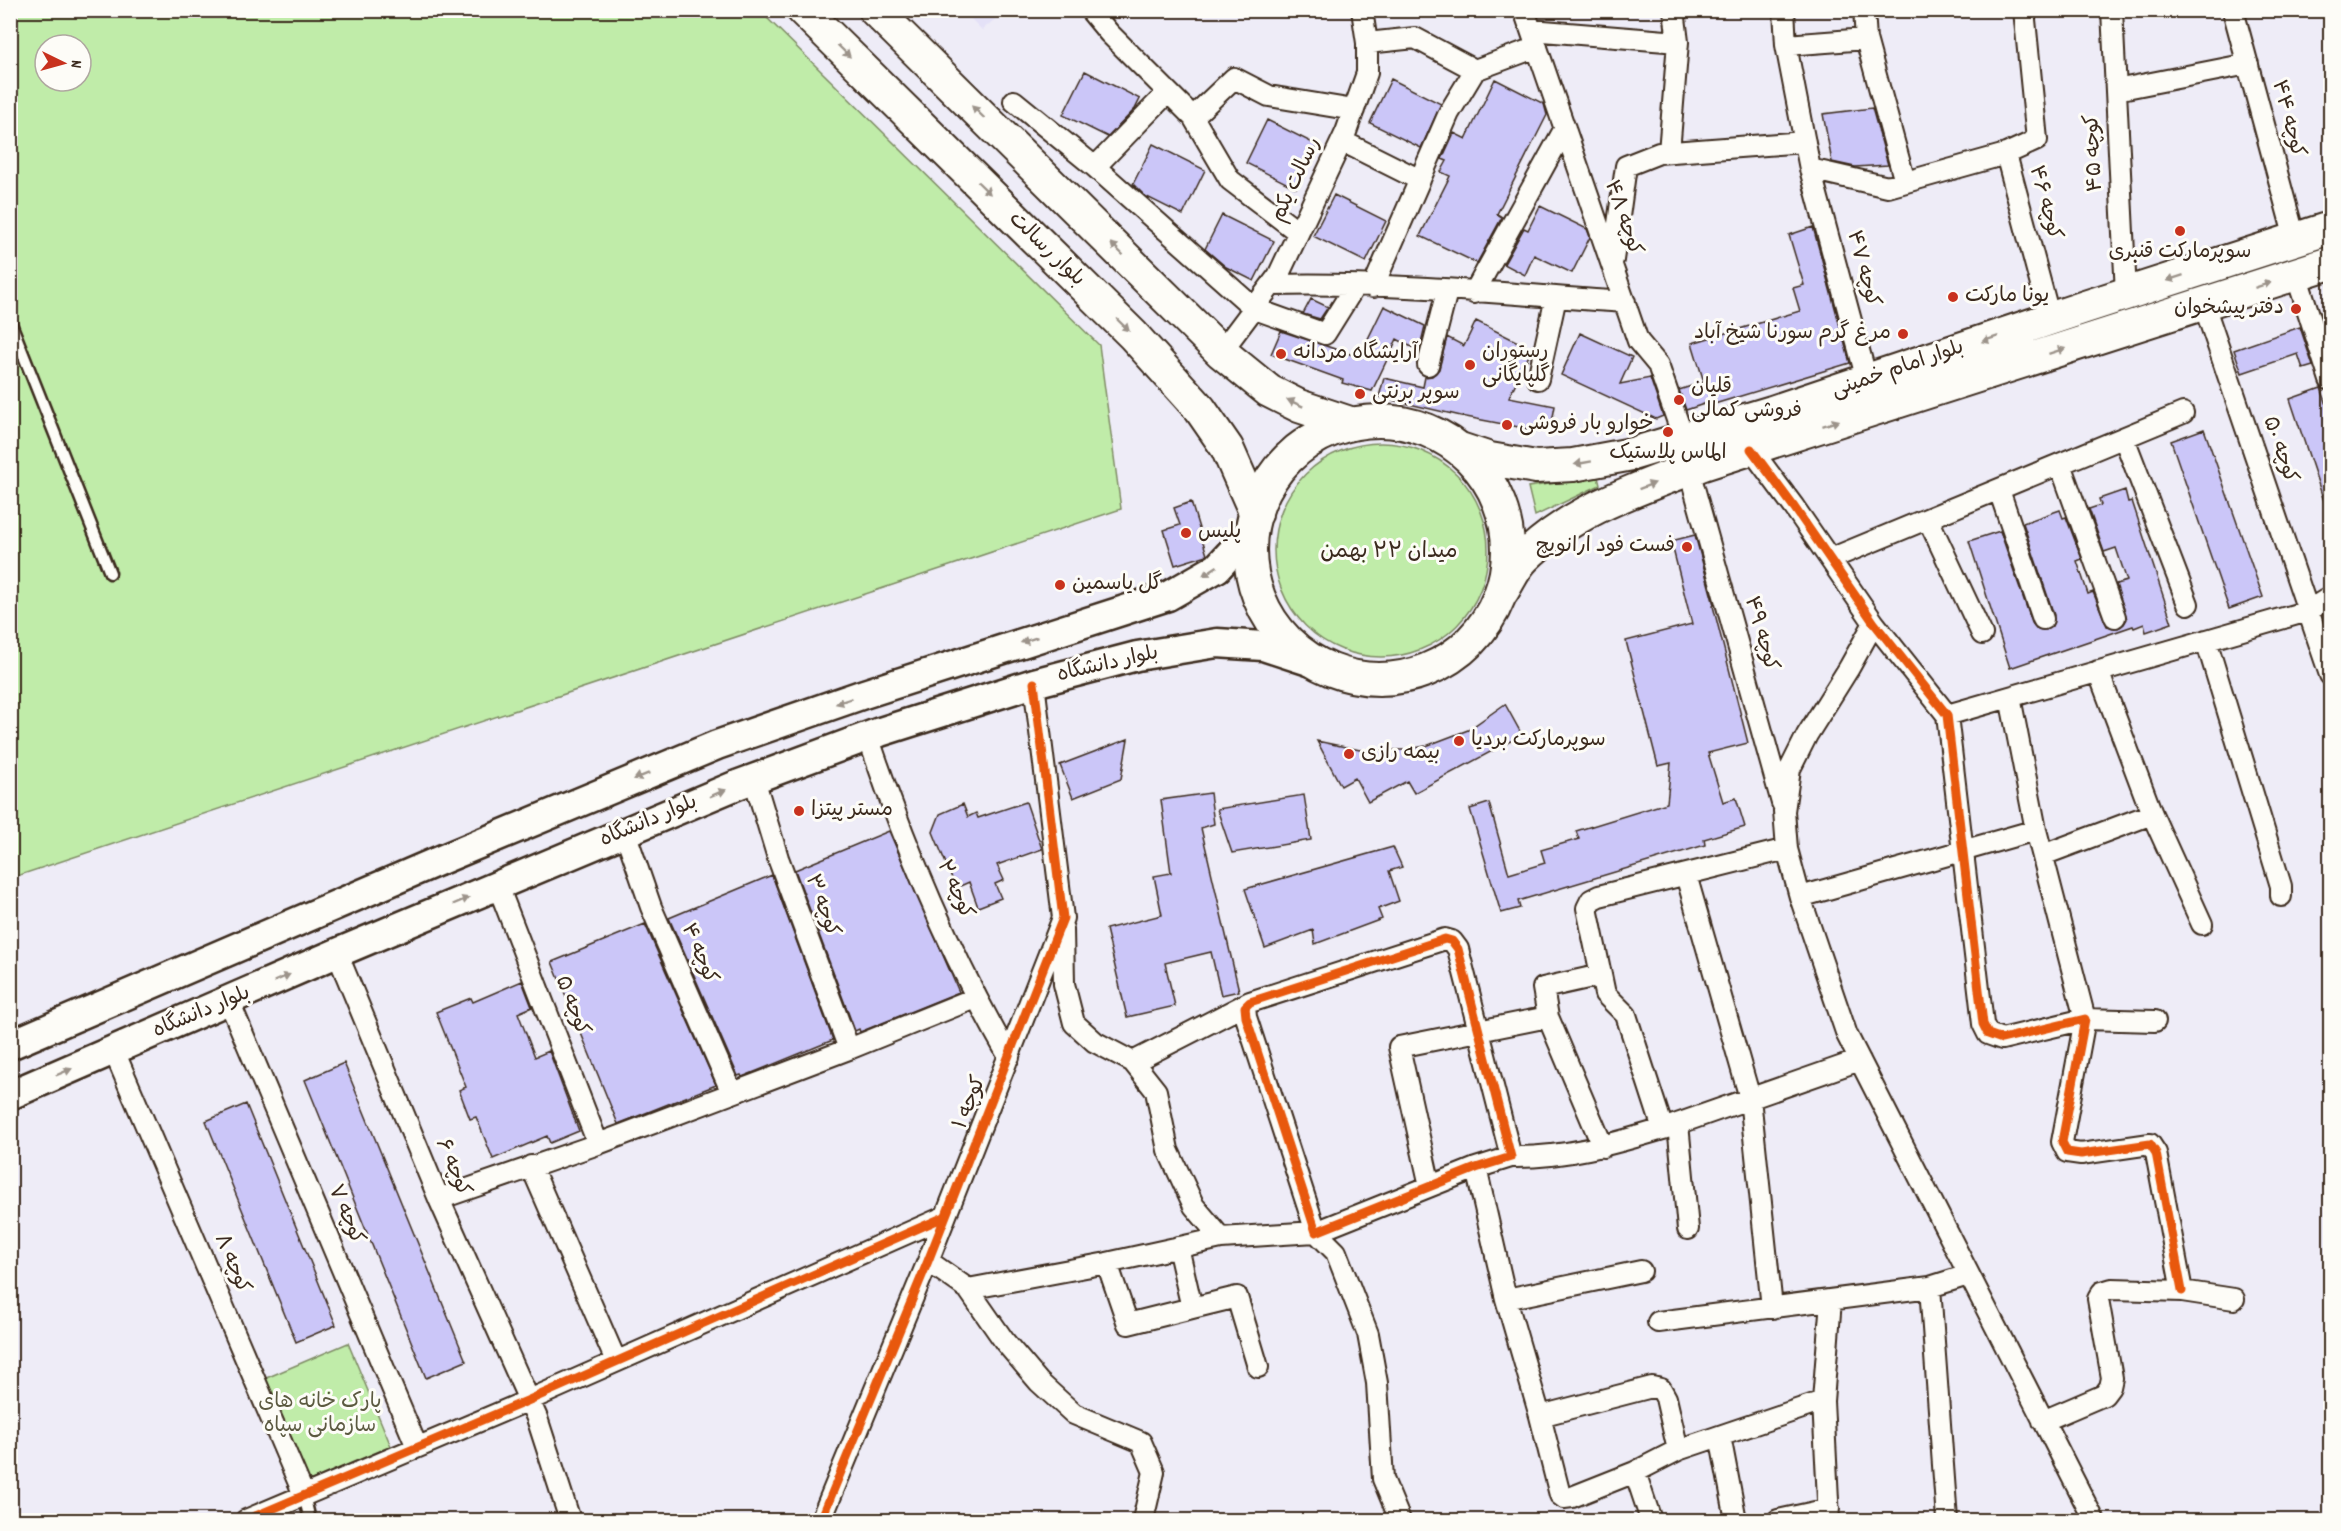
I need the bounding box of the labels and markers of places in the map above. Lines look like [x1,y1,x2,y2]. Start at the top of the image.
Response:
marker: سوپرمارکت قنبری [2173,224,2187,238]
place label: سوپرمارکت قنبری [2108,238,2252,268]
place label: یونا مارکت [1965,282,2049,312]
marker: یونا مارکت [1946,290,1960,304]
place label: دفتر پیشخوان [2174,294,2284,324]
marker: دفتر پیشخوان [2289,302,2303,316]
place label: مرغ گرم سورنا شیخ آباد [1694,319,1891,349]
marker: مرغ گرم سورنا شیخ آباد [1896,327,1910,341]
place label: رستوران گلپایگانی [1482,338,1550,392]
place label: آرایشگاه مردانه [1293,339,1419,369]
marker: آرایشگاه مردانه [1274,347,1288,361]
marker: رستوران گلپایگانی [1463,358,1477,372]
place label: قلیان فروشی کمالی [1691,373,1802,427]
place label: سوپر برنتی [1372,379,1460,409]
marker: سوپر برنتی [1353,387,1367,401]
marker: قلیان فروشی کمالی [1672,393,1686,407]
place label: خوارو بار فروشی [1519,410,1654,440]
marker: خوارو بار فروشی [1500,418,1514,432]
marker: الماس پلاستیک [1661,425,1675,439]
place label: الماس پلاستیک [1609,439,1727,469]
place label: پلیس [1198,518,1241,548]
marker: پلیس [1179,526,1193,540]
place label: فست فود ارانویچ [1536,532,1675,562]
marker: فست فود ارانویچ [1680,540,1694,554]
place label: گل یاسمین [1072,570,1162,600]
marker: گل یاسمین [1053,578,1067,592]
place label: سوپرمارکت بردیا [1471,726,1606,756]
marker: سوپرمارکت بردیا [1452,734,1466,748]
place label: بیمه رازی [1361,739,1440,769]
marker: بیمه رازی [1342,747,1356,761]
place label: مستر پیتزا [811,796,893,826]
marker: مستر پیتزا [792,804,806,818]

